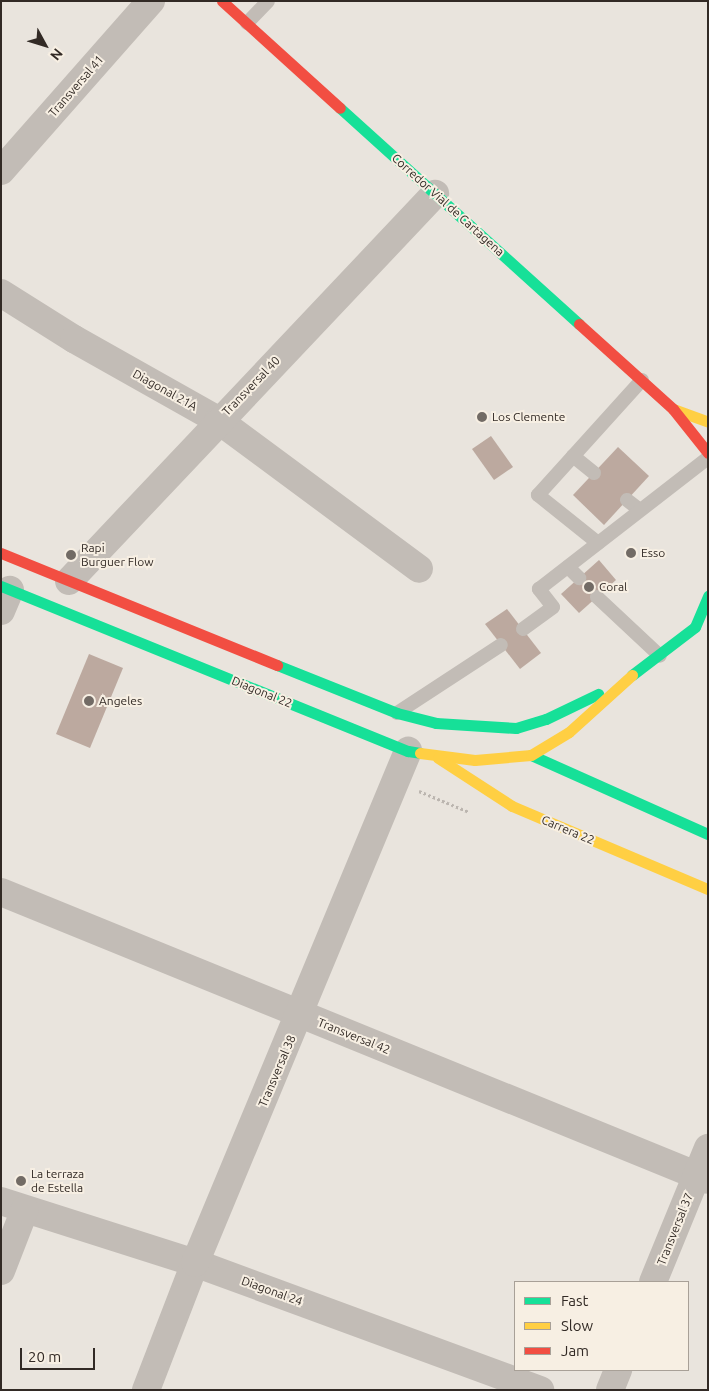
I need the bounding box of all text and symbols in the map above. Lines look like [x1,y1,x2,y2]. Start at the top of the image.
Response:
north arrow [20,20,70,70]
text: N [47,45,66,64]
street label: Transversal 41 [45,52,107,120]
street label: Corredor Vial de Cartagena [389,151,507,259]
street label: Transversal 40 [219,353,283,419]
street label: Diagonal 21A [130,366,200,414]
place label: Los Clemente [492,410,565,424]
marker: Los Clemente [476,411,488,423]
place label: Rapi Burguer Flow [81,541,153,569]
place label: Esso [641,546,665,560]
marker: Esso [625,547,637,559]
marker: Rapi Burguer Flow [65,549,77,561]
place label: Coral [599,580,627,594]
marker: Coral [583,581,595,593]
street label: Diagonal 22 [230,673,294,711]
place label: Angeles [99,694,142,708]
marker: Angeles [83,695,95,707]
street label: Carrera 22 [539,812,597,848]
street label: Transversal 42 [316,1015,392,1057]
street label: Transversal 38 [255,1033,299,1109]
place label: La terraza de Estella [31,1167,84,1195]
marker: La terraza de Estella [15,1175,27,1187]
street label: Transversal 37 [654,1191,696,1267]
street label: Diagonal 24 [240,1273,304,1309]
legend [514,1281,689,1371]
text: Fast [561,1292,588,1309]
text: Slow [561,1317,593,1334]
scale bar [22,1338,98,1370]
text: Jam [561,1342,589,1359]
text: 20 m [28,1348,61,1365]

